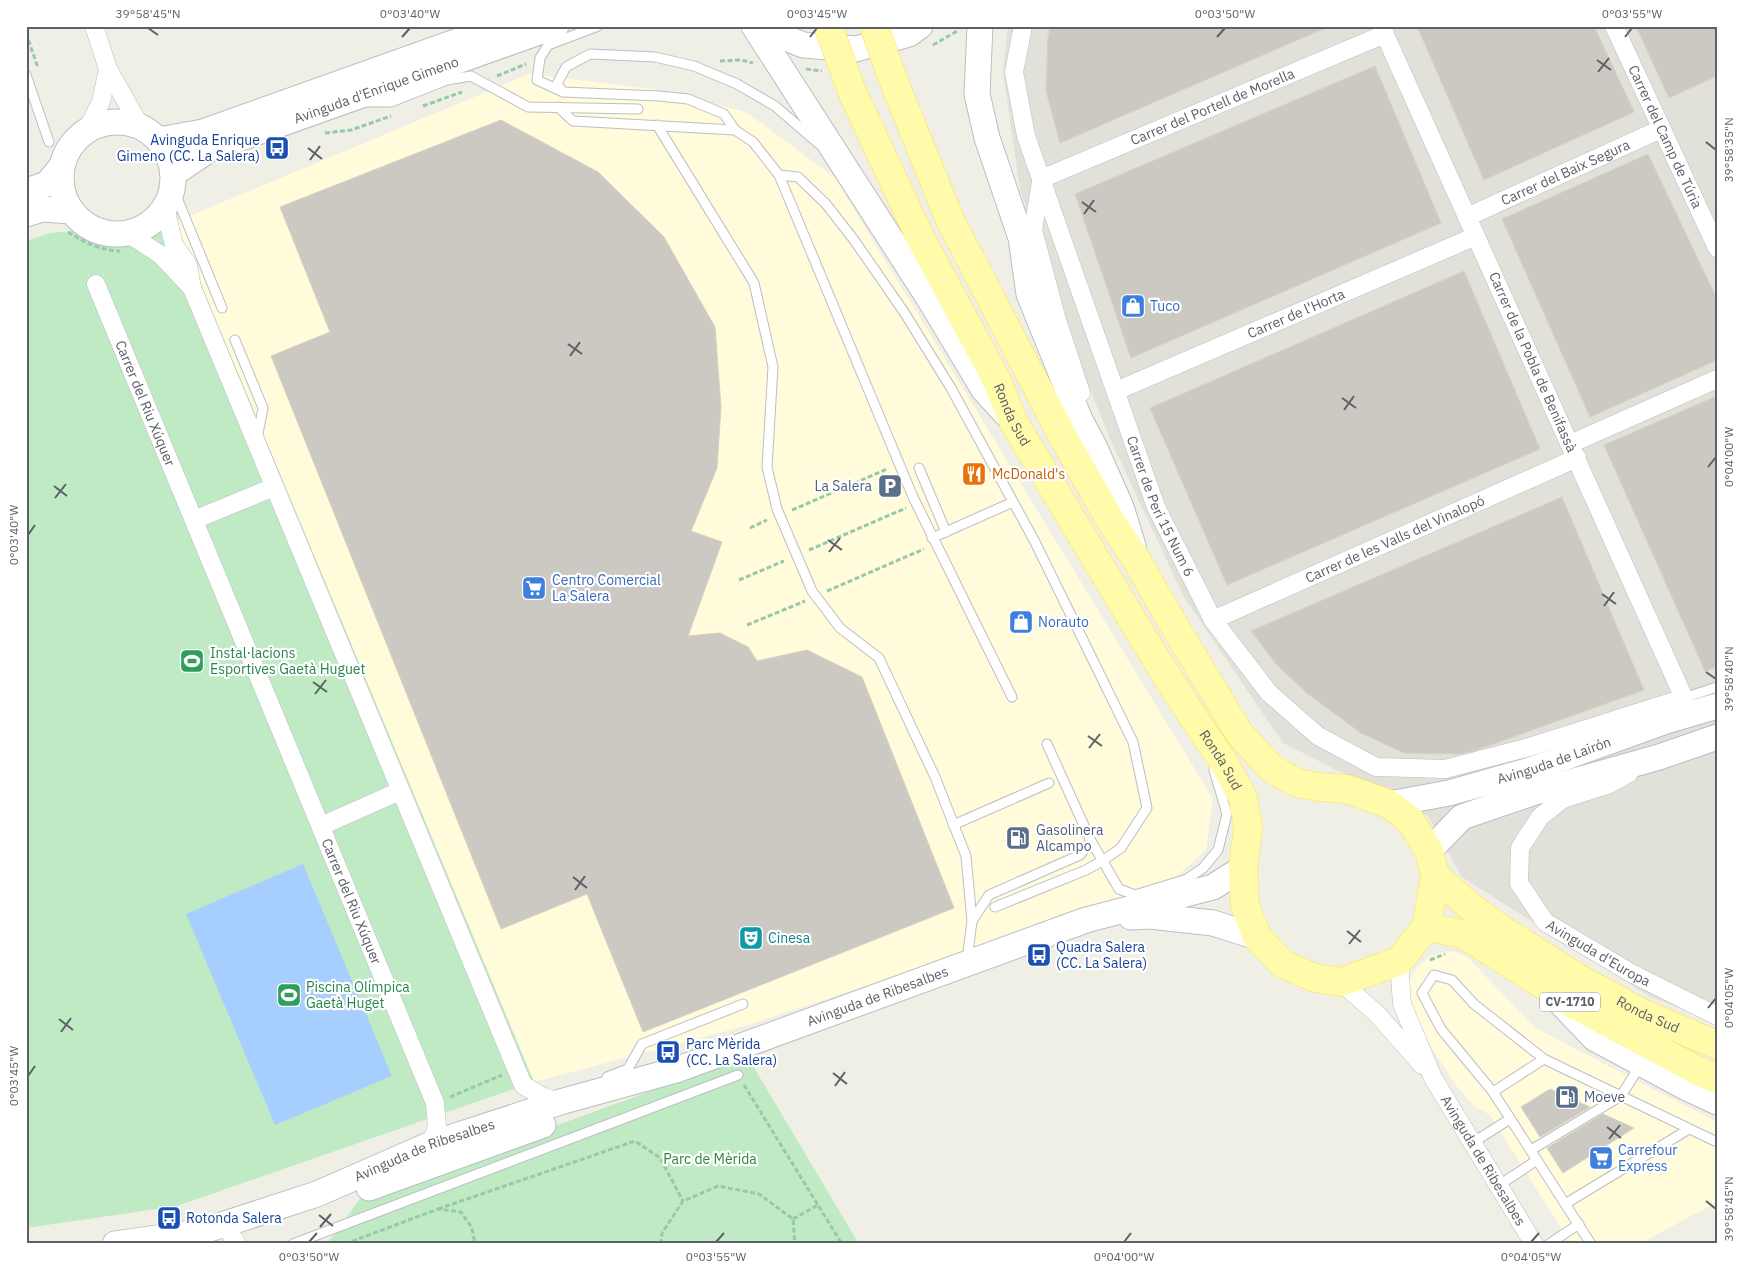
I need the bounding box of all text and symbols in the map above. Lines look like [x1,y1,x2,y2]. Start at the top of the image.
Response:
text: 39°58'45"N [115,6,181,21]
text: 0°03'40"W [380,6,441,21]
text: 0°03'45"W [787,6,848,21]
text: 0°03'50"W [1195,6,1256,21]
text: 0°03'55"W [1602,6,1663,21]
street label: Avinguda d'Enrique Gimeno [291,52,461,127]
street label: Carrer del Camp de Túria [1624,62,1707,212]
street label: Carrer del Portell de Morella [1128,64,1298,149]
text: 39°58'35"N [1721,117,1736,183]
place label: Avinguda Enrique Gimeno (CC. La Salera) [117,131,260,165]
bus stop icon: Avinguda Enrique Gimeno (CC. La Salera) [264,135,290,161]
street label: Carrer del Baix Segura [1498,135,1633,209]
street label: Carrer de la Pobla de Benifassà [1485,269,1581,455]
street label: Carrer de l'Horta [1245,284,1348,342]
shop icon: Tuco [1120,293,1146,319]
place label: Tuco [1150,297,1180,315]
street label: Carrer del Riu Xúquer [111,338,179,469]
street label: Ronda Sud [990,380,1035,449]
text: 0°04'00"W [1721,426,1736,487]
street label: Carrer de Peri 15 Num 6 [1123,433,1199,579]
restaurant icon: McDonald's [961,461,987,487]
place label: McDonald's [992,465,1065,483]
parking icon: La Salera [877,473,903,499]
place label: La Salera [815,477,873,495]
street label: Carrer de les Valls del Vinalopó [1302,491,1488,587]
text: 0°03'40"W [6,504,21,565]
place label: Centro Comercial La Salera [552,571,661,605]
supermarket icon: Centro Comercial La Salera [521,575,547,601]
shop icon: Norauto [1008,609,1034,635]
place label: Norauto [1038,613,1089,631]
place label: Instal·lacions Esportives Gaetà Huguet [210,644,366,678]
text: 39°58'40"N [1721,646,1736,712]
sports icon: Instal·lacions Esportives Gaetà Huguet [179,648,205,674]
street label: Ronda Sud [1195,726,1246,793]
street label: Avinguda de Lairón [1495,733,1613,788]
place label: Gasolinera Alcampo [1036,821,1104,855]
fuel station icon: Gasolinera Alcampo [1005,825,1031,851]
street label: Carrer del Riu Xúquer [317,836,386,967]
street label: Avinguda d'Europa [1543,916,1654,990]
theatre icon: Cinesa [738,925,764,951]
place label: Cinesa [768,929,811,947]
place label: Quadra Salera (CC. La Salera) [1056,938,1147,972]
bus stop icon: Quadra Salera (CC. La Salera) [1026,942,1052,968]
street label: Avinguda de Ribesalbes [804,962,951,1030]
text: 0°04'05"W [1721,967,1736,1028]
place label: Piscina Olímpica Gaetà Huget [306,978,410,1012]
sports icon: Piscina Olímpica Gaetà Huget [276,982,302,1008]
road number: CV-1710 [1540,992,1600,1012]
street label: Ronda Sud [1613,992,1682,1037]
place label: Parc Mèrida (CC. La Salera) [686,1035,777,1069]
bus stop icon: Parc Mèrida (CC. La Salera) [655,1039,681,1065]
text: 0°03'45"W [6,1045,21,1106]
fuel station icon: Moeve [1554,1084,1580,1110]
place label: Moeve [1584,1088,1626,1106]
street label: Avinguda de Ribesalbes [1437,1092,1530,1229]
street label: Avinguda de Ribesalbes [351,1115,497,1186]
place label: Carrefour Express [1618,1141,1677,1175]
supermarket icon: Carrefour Express [1588,1145,1614,1171]
park label: Parc de Mèrida [663,1150,757,1168]
text: 39°58'45"N [1721,1176,1736,1242]
bus stop icon: Rotonda Salera [156,1205,182,1231]
place label: Rotonda Salera [186,1209,282,1227]
text: 0°03'50"W [279,1249,340,1264]
text: 0°03'55"W [686,1249,747,1264]
text: 0°04'00"W [1094,1249,1155,1264]
text: 0°04'05"W [1501,1249,1562,1264]

